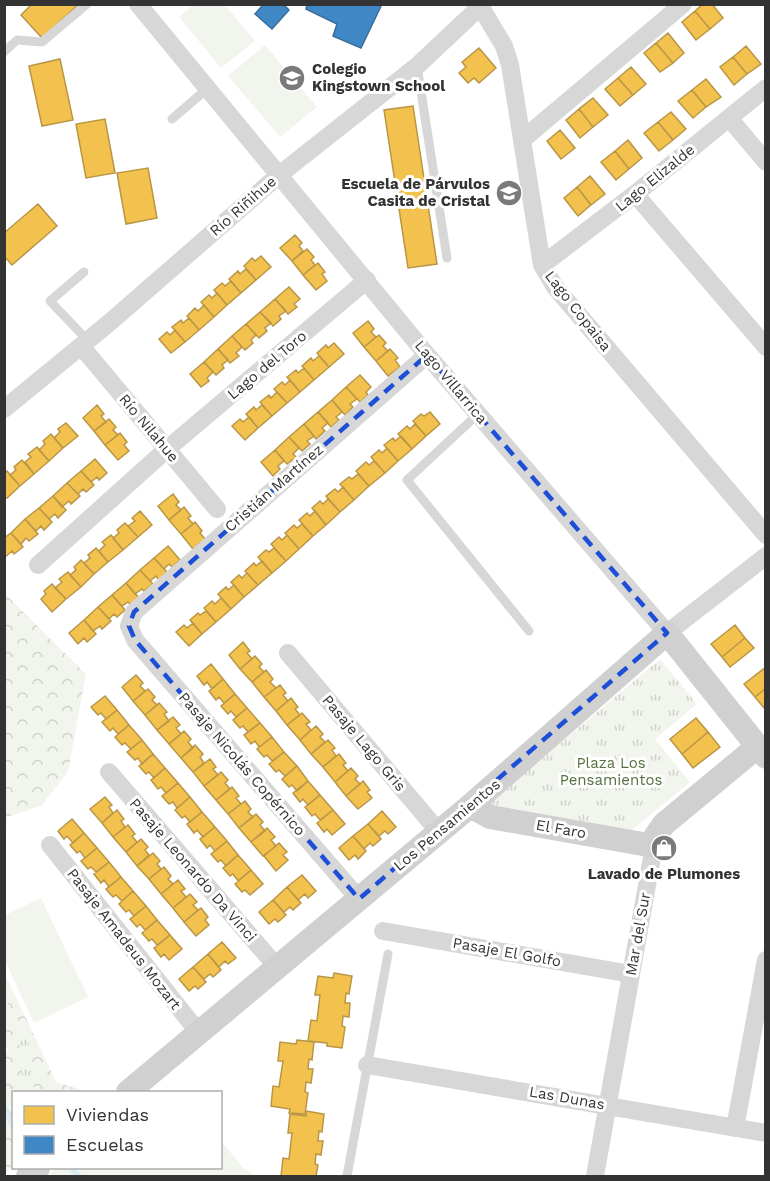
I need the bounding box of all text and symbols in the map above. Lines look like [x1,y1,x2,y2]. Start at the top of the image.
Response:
place label: Colegio Kingstown School [312,60,445,95]
school or university icon: Colegio Kingstown School [277,63,307,93]
street label: Lago Elizalde [612,141,698,215]
street label: Río Riñihue [206,172,280,240]
place label: Escuela de Párvulos Casita de Cristal [341,175,490,210]
school or university icon: Escuela de Párvulos Casita de Cristal [494,178,524,208]
street label: Lago Copaisa [541,267,615,355]
street label: Lago del Toro [224,327,310,403]
street label: Lago Villarrica [411,337,492,428]
street label: Río Nilahue [115,390,183,466]
street label: Cristián Martínez [221,440,327,536]
street label: Pasaje Nicolás Copérnico [175,688,309,840]
street label: Pasaje Lago Gris [318,691,410,795]
park label: Plaza Los Pensamientos [560,754,662,789]
street label: Los Pensamientos [390,775,504,875]
street label: Pasaje Leonardo Da Vinci [126,795,260,945]
street label: El Faro [535,816,587,842]
shop icon: Lavado de Plumones [649,833,679,863]
street label: Pasaje Amadeus Mozart [63,865,185,1014]
place label: Lavado de Plumones [588,865,740,883]
street label: Mar del Sur [622,891,654,977]
street label: Pasaje El Golfo [451,934,563,970]
street label: Las Dunas [528,1083,606,1113]
legend [12,1091,222,1169]
text: Viviendas [66,1104,149,1125]
text: Escuelas [66,1134,144,1155]

